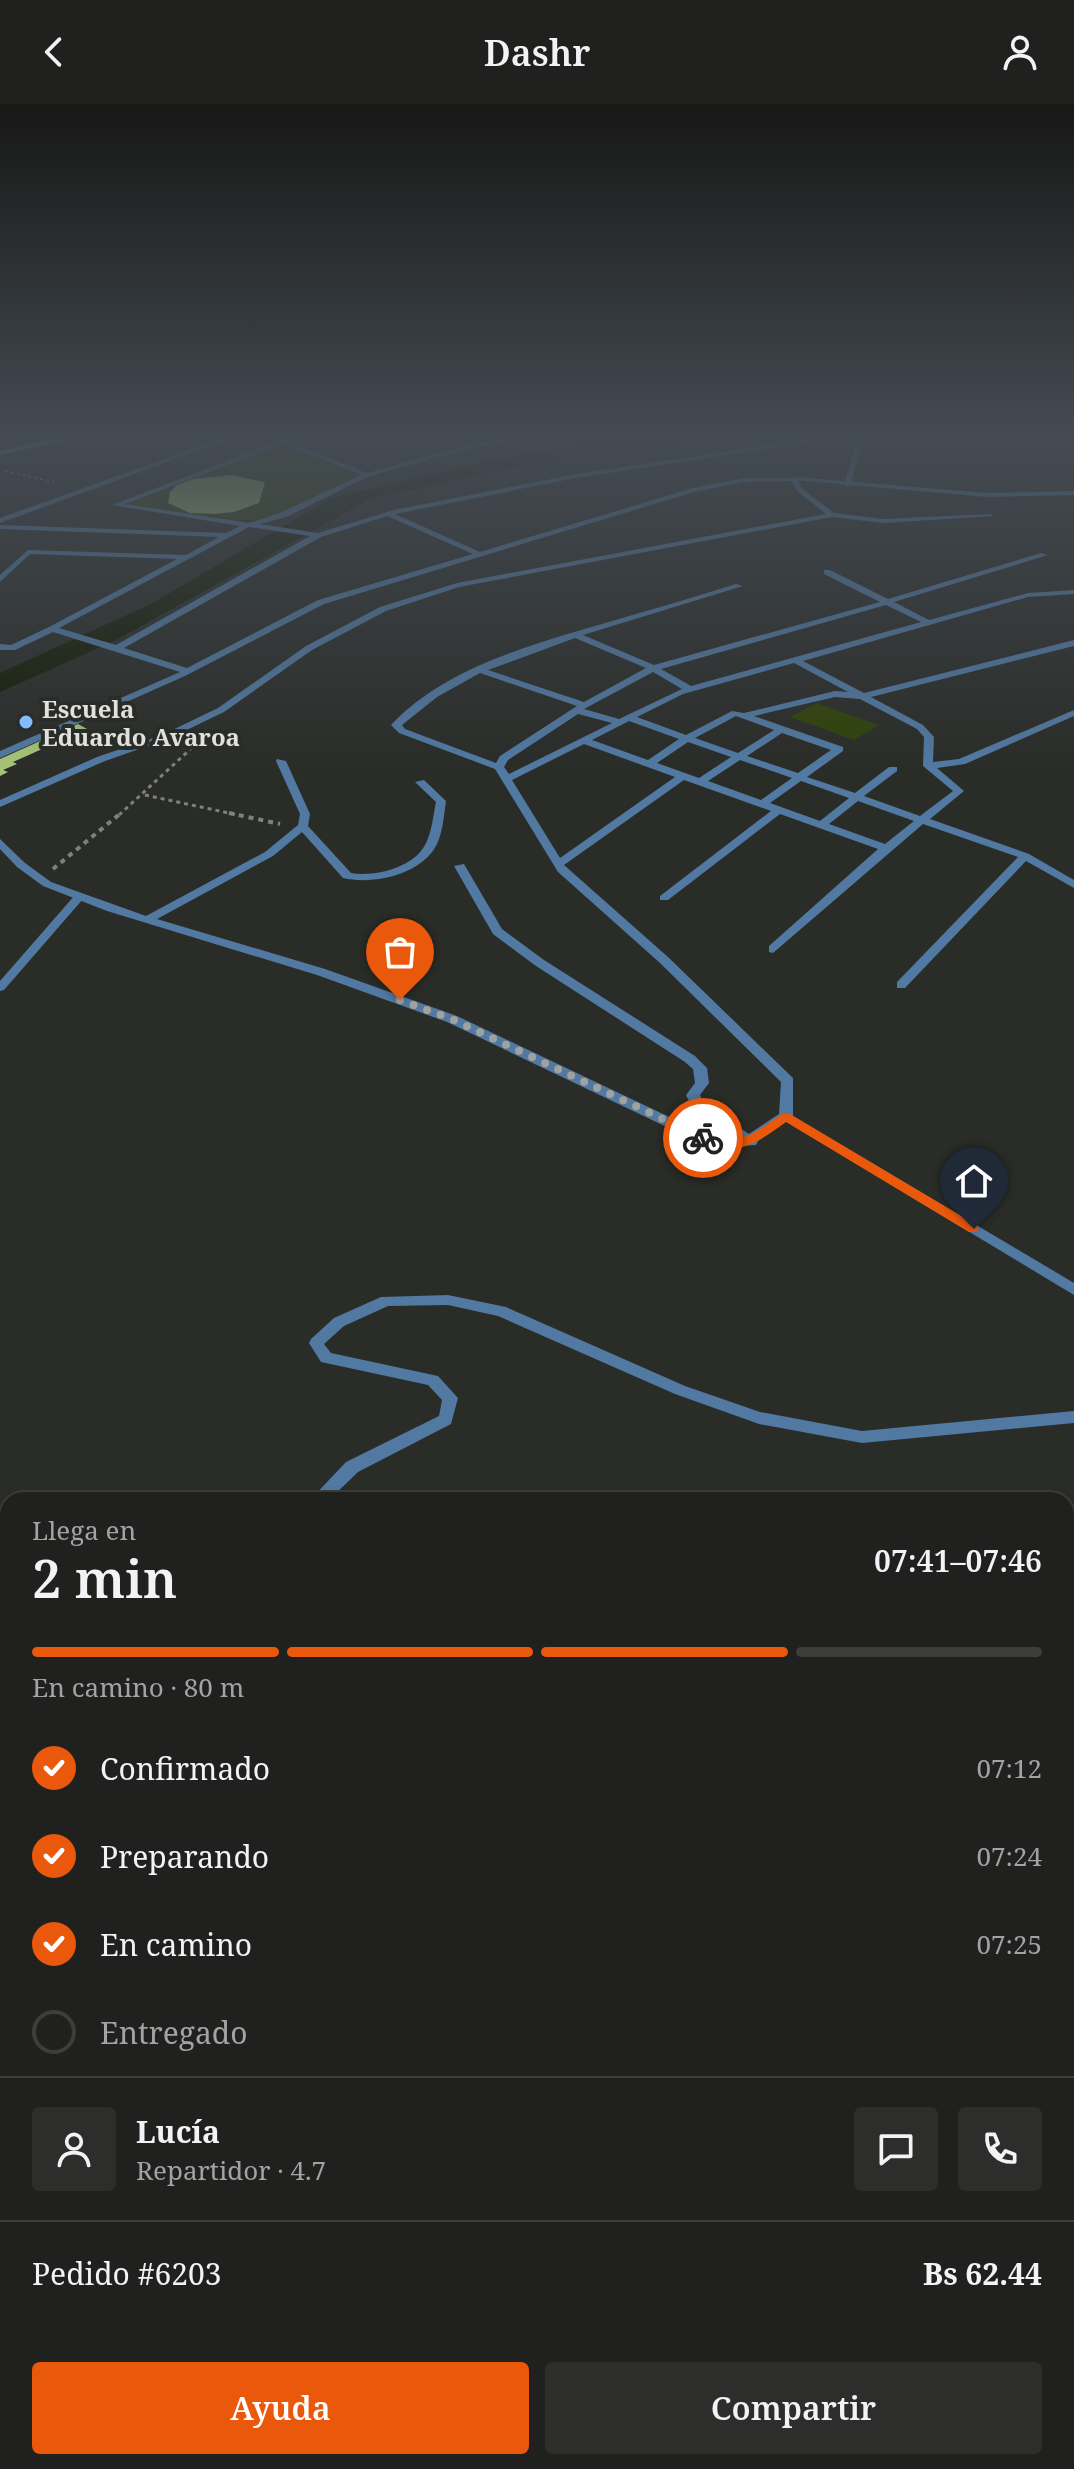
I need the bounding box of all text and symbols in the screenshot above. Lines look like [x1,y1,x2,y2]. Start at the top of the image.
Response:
text: Dashr [484,28,590,77]
icon: back [32,30,76,74]
icon: person [998,30,1042,74]
place label: Escuela Eduardo Avaroa [42,692,240,753]
marker: Escuela Eduardo Avaroa [17,713,35,731]
pin [366,918,434,1000]
icon: bag [378,930,422,974]
courier [663,1098,743,1178]
icon: bike [681,1116,725,1160]
pin [940,1147,1008,1229]
icon: home [952,1159,996,1203]
text: Llega en [32,1512,136,1548]
text: 07:41–07:46 [874,1540,1042,1581]
text: 2 min [32,1542,177,1613]
text: En camino · 80 m [32,1669,244,1705]
icon: check [32,1746,76,1790]
text: Confirmado [100,1748,270,1789]
text: 07:12 [976,1750,1042,1786]
icon: check [32,1834,76,1878]
text: Preparando [100,1836,269,1877]
text: 07:24 [976,1838,1042,1874]
icon: check [32,1922,76,1966]
text: En camino [100,1924,252,1965]
text: 07:25 [976,1926,1042,1962]
text: Entregado [100,2012,248,2053]
button: person [32,2107,116,2191]
button: chat [854,2107,938,2191]
button: phone [958,2107,1042,2191]
text: Lucía [136,2111,220,2152]
text: Repartidor · 4.7 [136,2152,326,2188]
text: Pedido #6203 [32,2253,222,2294]
text: Bs 62.44 [923,2253,1042,2294]
button: Ayuda [32,2362,529,2454]
button: Compartir [545,2362,1042,2454]

